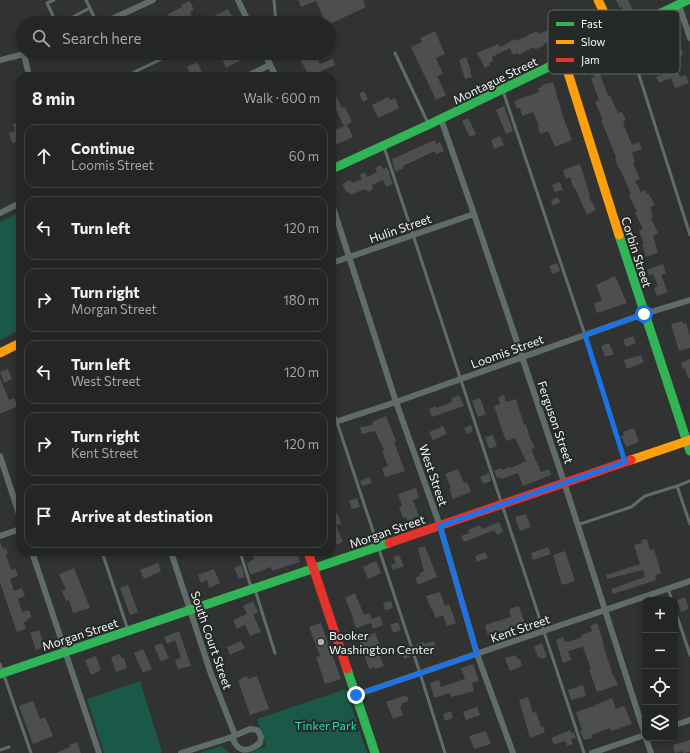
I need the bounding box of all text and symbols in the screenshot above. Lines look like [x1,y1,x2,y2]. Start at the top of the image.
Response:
legend [548,10,680,74]
search box [16,16,336,60]
text: Fast [581,17,603,30]
icon: search [30,27,52,49]
text: Search here [62,29,141,47]
text: Slow [581,35,606,48]
street label: Montague Street [450,53,540,107]
text: Jam [581,53,600,67]
text: 8 min [32,88,75,109]
text: Walk · 600 m [244,90,320,106]
text: Continue [71,139,135,157]
icon: ahead [33,145,55,167]
text: 60 m [289,148,319,164]
text: Loomis Street [71,157,154,173]
street label: Hulin Street [367,211,433,245]
street label: Corbin Street [619,215,655,289]
icon: left [33,217,55,239]
text: Turn left [71,219,130,237]
text: 120 m [284,220,319,236]
text: Turn right [71,283,140,301]
icon: right [33,289,55,311]
text: 180 m [283,292,319,308]
text: Morgan Street [71,301,157,317]
route start [635,305,653,323]
street label: Loomis Street [469,331,545,371]
text: Turn left [71,355,130,373]
icon: left [33,361,55,383]
text: 120 m [284,364,319,380]
text: West Street [71,373,141,389]
street label: Ferguson Street [535,379,577,465]
text: Turn right [71,427,140,445]
icon: right [33,433,55,455]
text: 120 m [284,436,319,452]
street label: West Street [417,442,451,508]
text: Kent Street [71,445,138,461]
icon: arrive [33,505,55,527]
text: Arrive at destination [71,507,213,525]
street label: Morgan Street [347,511,427,551]
street label: South Court Street [189,589,235,691]
map controls [642,597,678,741]
button: + [642,597,678,633]
street label: Kent Street [488,611,552,645]
street label: Morgan Street [40,615,120,653]
place label: Booker Washington Center [329,628,434,656]
button: − [642,633,678,669]
marker: Booker Washington Center [316,637,326,647]
button: locate [642,669,678,705]
route end [347,686,365,704]
button: layers [642,705,678,741]
park label: Tinker Park [295,718,358,732]

